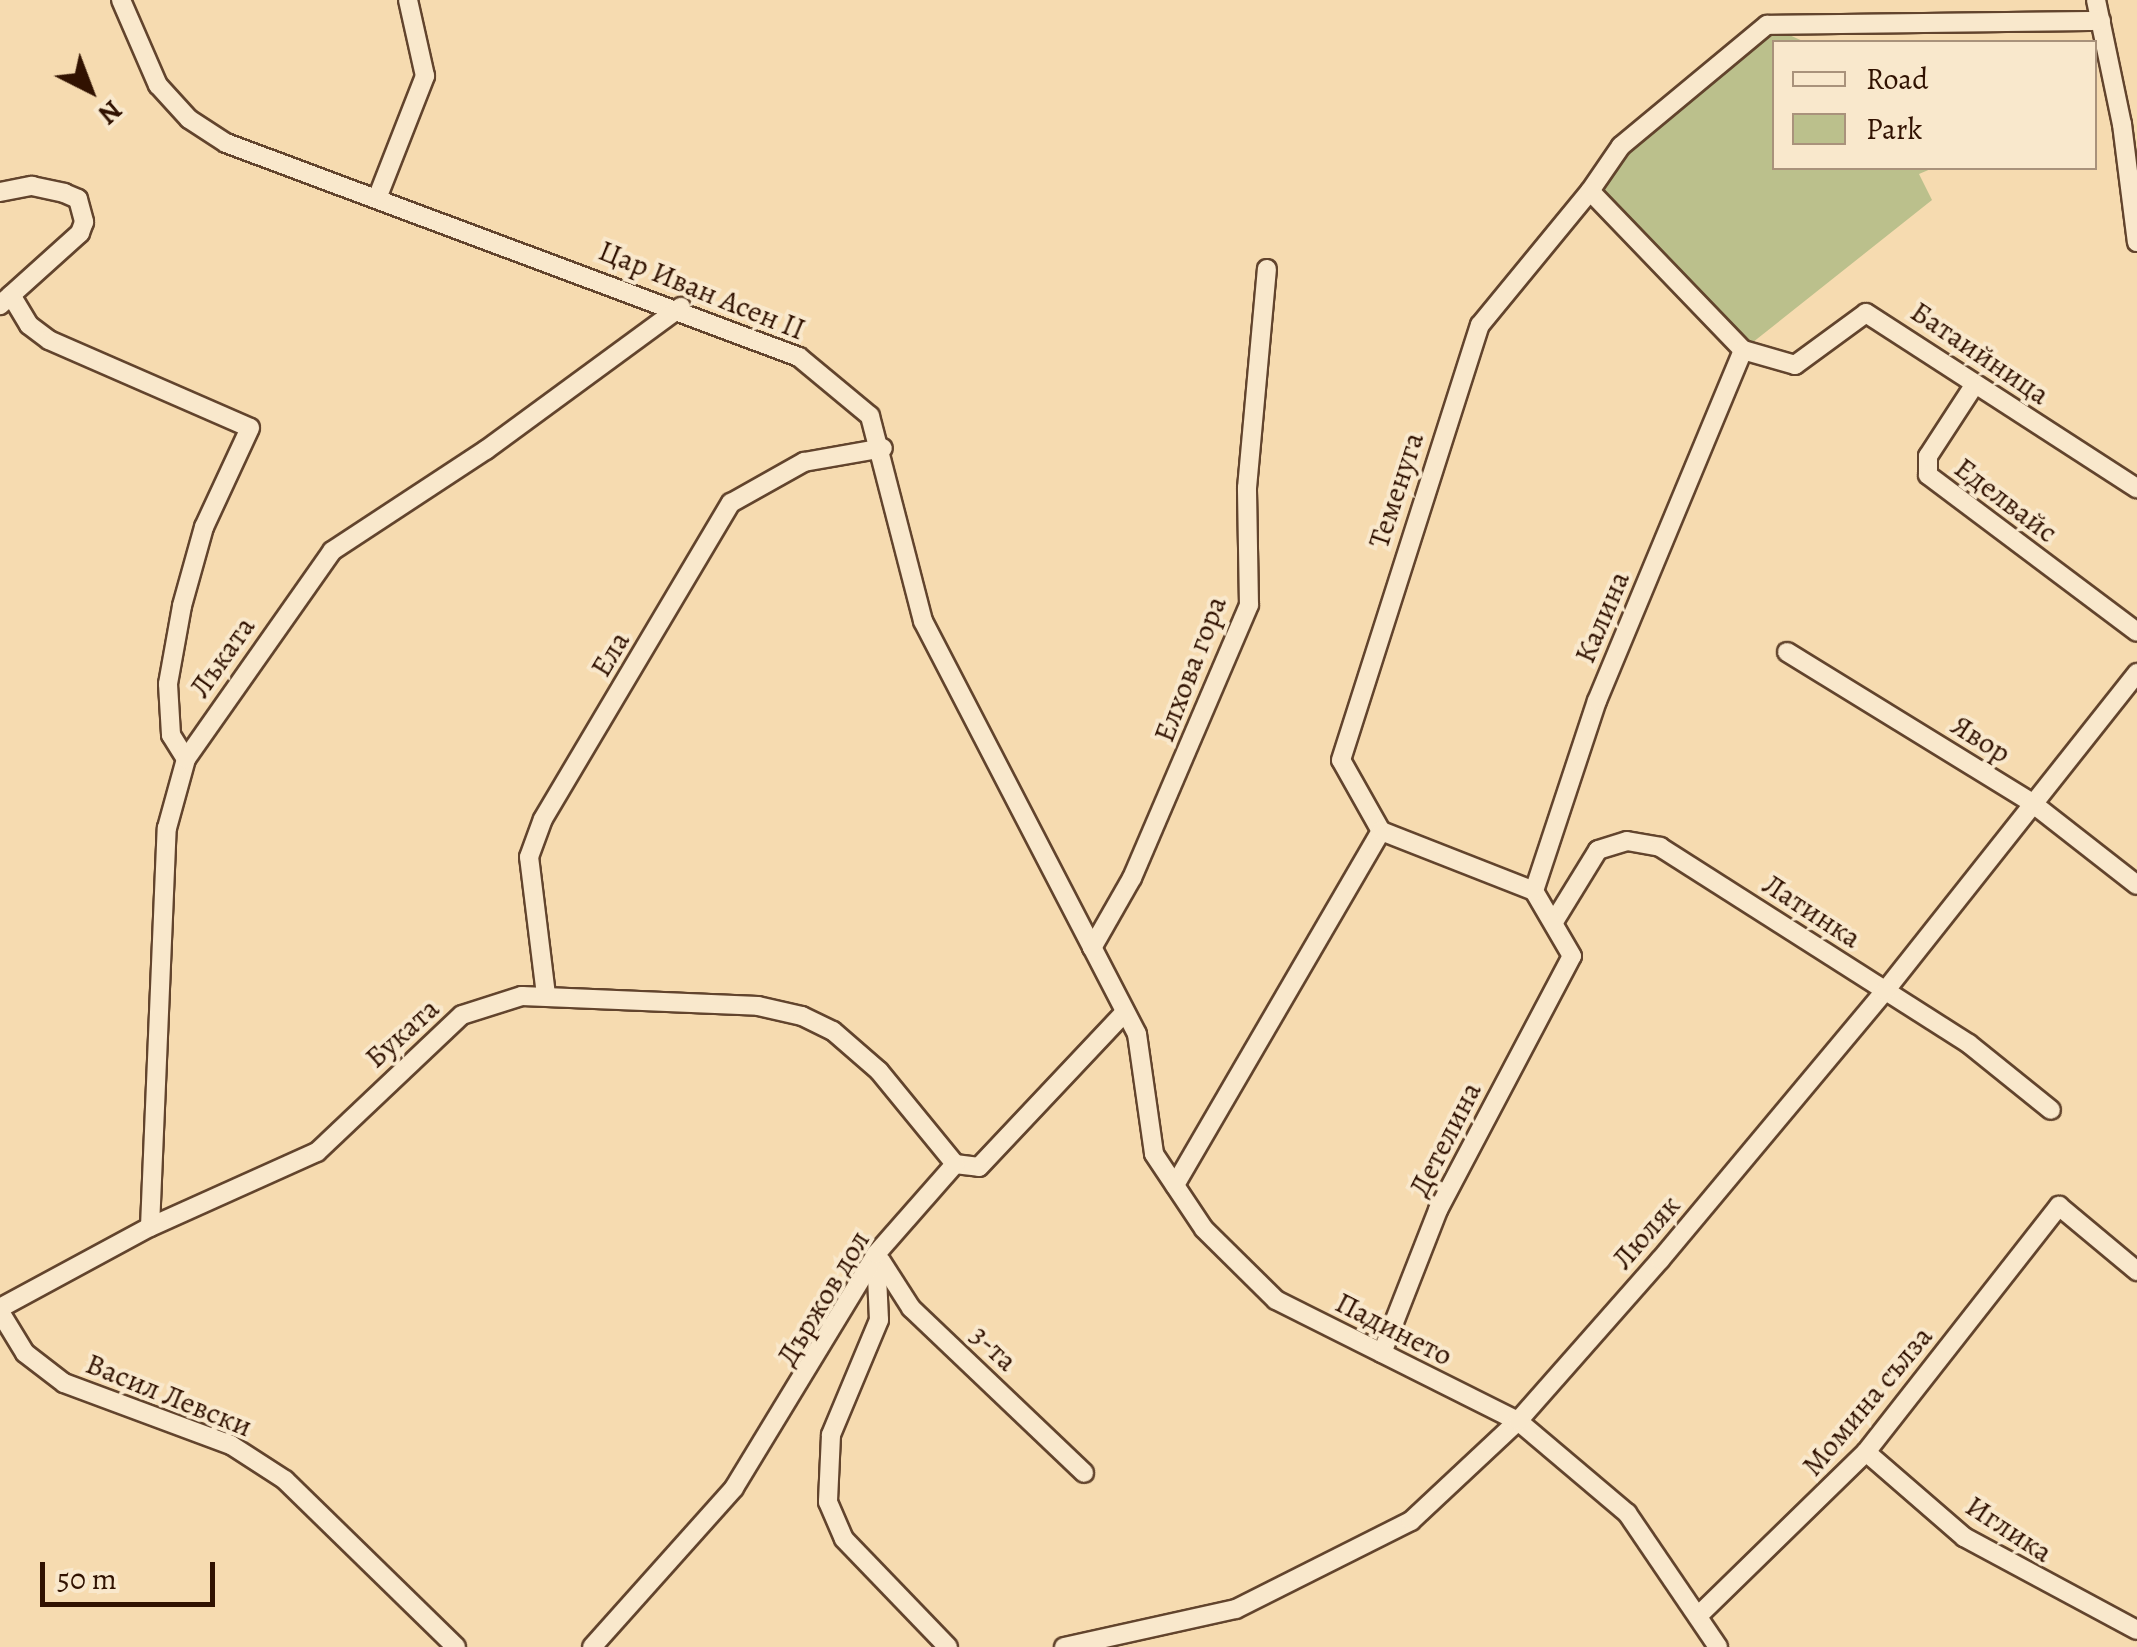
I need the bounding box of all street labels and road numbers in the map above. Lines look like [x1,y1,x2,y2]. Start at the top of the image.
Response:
street label: Цар Иван Асен II [594,232,810,348]
street label: Батаийница [1904,293,2056,413]
street label: Теменуга [1360,428,1432,552]
street label: Еделвайс [1947,450,2065,550]
street label: Калина [1567,566,1637,668]
street label: Елхова гора [1146,591,1234,747]
street label: Лъката [181,610,263,704]
street label: Ела [583,625,637,683]
street label: Явор [1945,707,2017,771]
street label: Латинка [1756,866,1868,956]
street label: Буката [357,990,447,1076]
street label: Детелина [1401,1076,1489,1202]
street label: Люляк [1604,1188,1688,1276]
street label: Държов дол [769,1224,877,1372]
street label: Падинето [1329,1284,1459,1374]
street label: 3-та [963,1317,1025,1379]
street label: Момина сълза [1794,1319,1940,1483]
street label: Васил Левски [81,1345,257,1445]
street label: Иглика [1959,1488,2059,1570]

